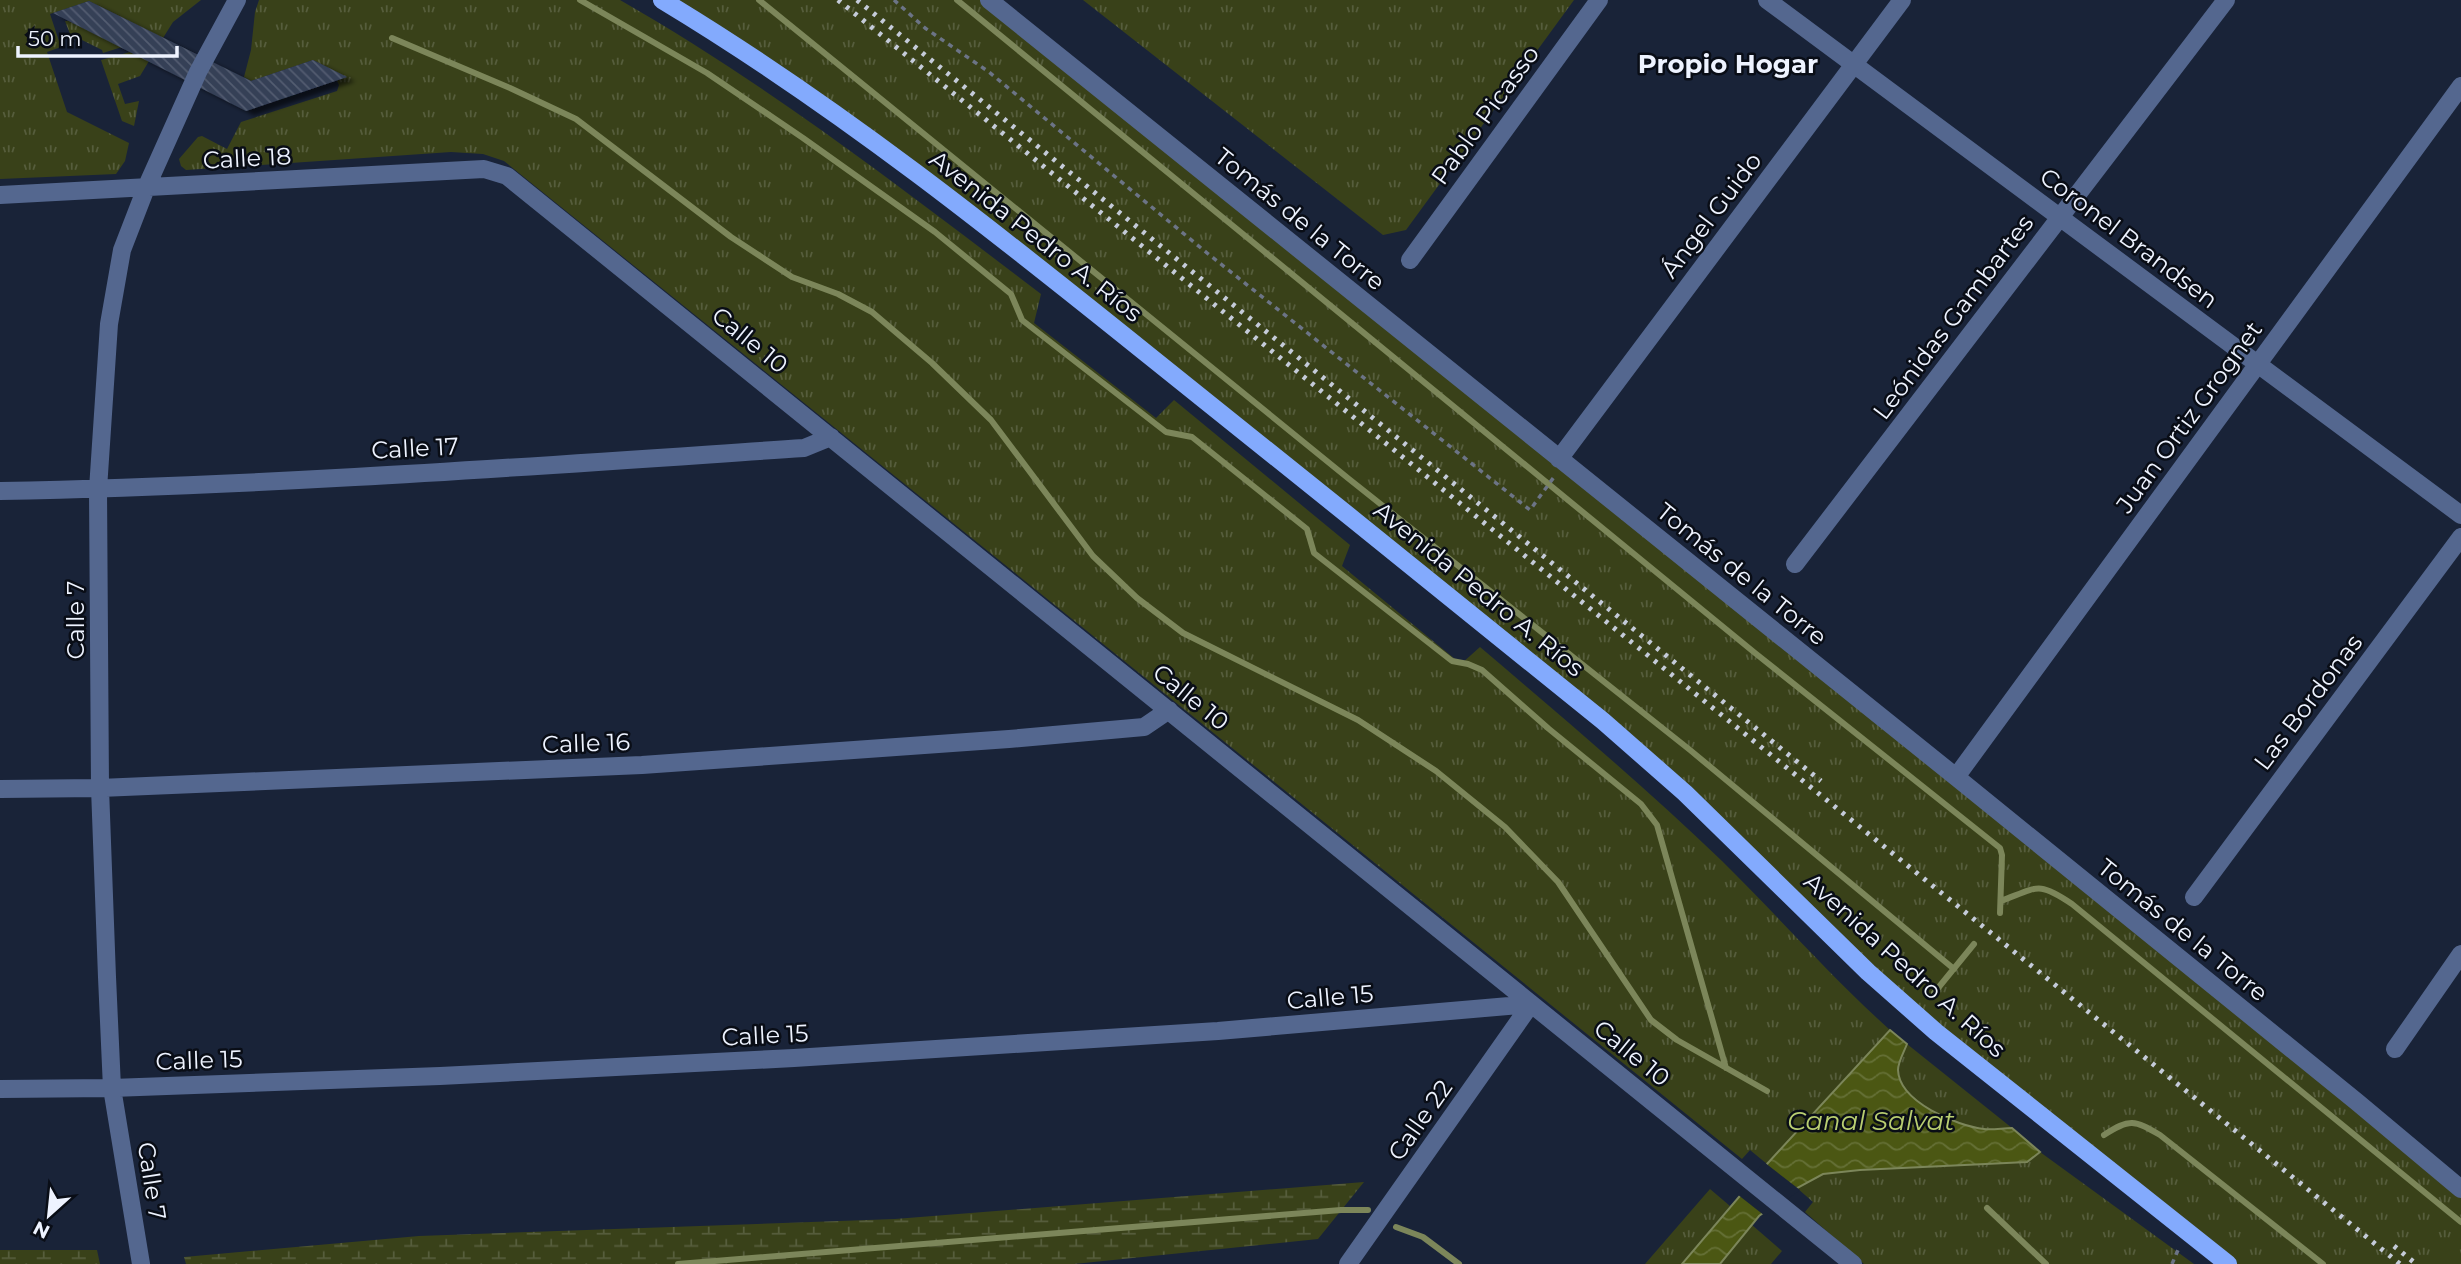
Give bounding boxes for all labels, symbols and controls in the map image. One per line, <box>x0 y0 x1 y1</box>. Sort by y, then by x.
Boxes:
scale bar <box>18 14 177 58</box>
text: 50 m <box>28 26 82 51</box>
street label: Pablo Picasso <box>1425 40 1545 190</box>
district label: Propio Hogar <box>1638 48 1818 80</box>
street label: Calle 18 <box>202 141 292 175</box>
street label: Tomás de la Torre <box>1209 142 1391 296</box>
street label: Avenida Pedro A. Ríos <box>924 144 1148 328</box>
street label: Ángel Guido <box>1654 147 1768 283</box>
street label: Coronel Brandsen <box>2034 162 2224 314</box>
street label: Leónidas Gambartes <box>1867 209 2039 425</box>
street label: Calle 10 <box>706 301 794 379</box>
street label: Juan Ortiz Grognet <box>2109 315 2268 519</box>
street label: Calle 17 <box>371 431 459 465</box>
street label: Avenida Pedro A. Ríos <box>1368 495 1590 683</box>
street label: Tomás de la Torre <box>1651 497 1833 651</box>
street label: Calle 7 <box>61 581 90 659</box>
street label: Las Bordonas <box>2248 629 2368 775</box>
street label: Calle 10 <box>1147 658 1235 736</box>
street label: Calle 16 <box>542 727 630 759</box>
street label: Tomás de la Torre <box>2092 853 2274 1007</box>
street label: Avenida Pedro A. Ríos <box>1798 867 2012 1063</box>
street label: Calle 15 <box>1285 979 1375 1015</box>
street label: Calle 10 <box>1588 1014 1676 1092</box>
street label: Calle 15 <box>721 1018 809 1052</box>
street label: Calle 15 <box>155 1044 243 1076</box>
street label: Calle 22 <box>1382 1074 1458 1166</box>
water label: Canal Salvat <box>1787 1105 1955 1137</box>
street label: Calle 7 <box>132 1140 172 1222</box>
north arrow <box>14 1180 84 1250</box>
text: N <box>29 1216 54 1243</box>

